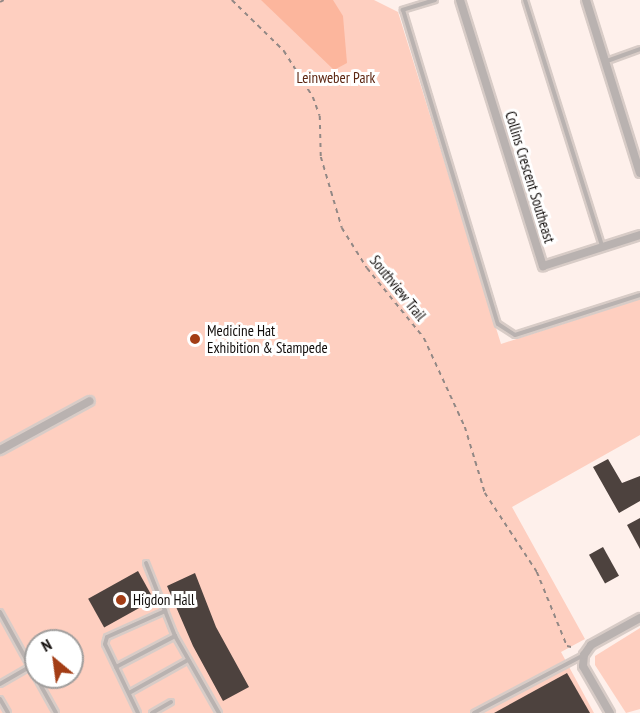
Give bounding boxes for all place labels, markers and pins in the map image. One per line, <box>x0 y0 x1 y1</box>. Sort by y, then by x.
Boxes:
place label: Medicine Hat Exhibition & Stampede <box>207 321 328 356</box>
marker: Medicine Hat Exhibition & Stampede <box>188 332 202 346</box>
place label: Higdon Hall <box>133 591 195 609</box>
marker: Higdon Hall <box>114 593 128 607</box>

